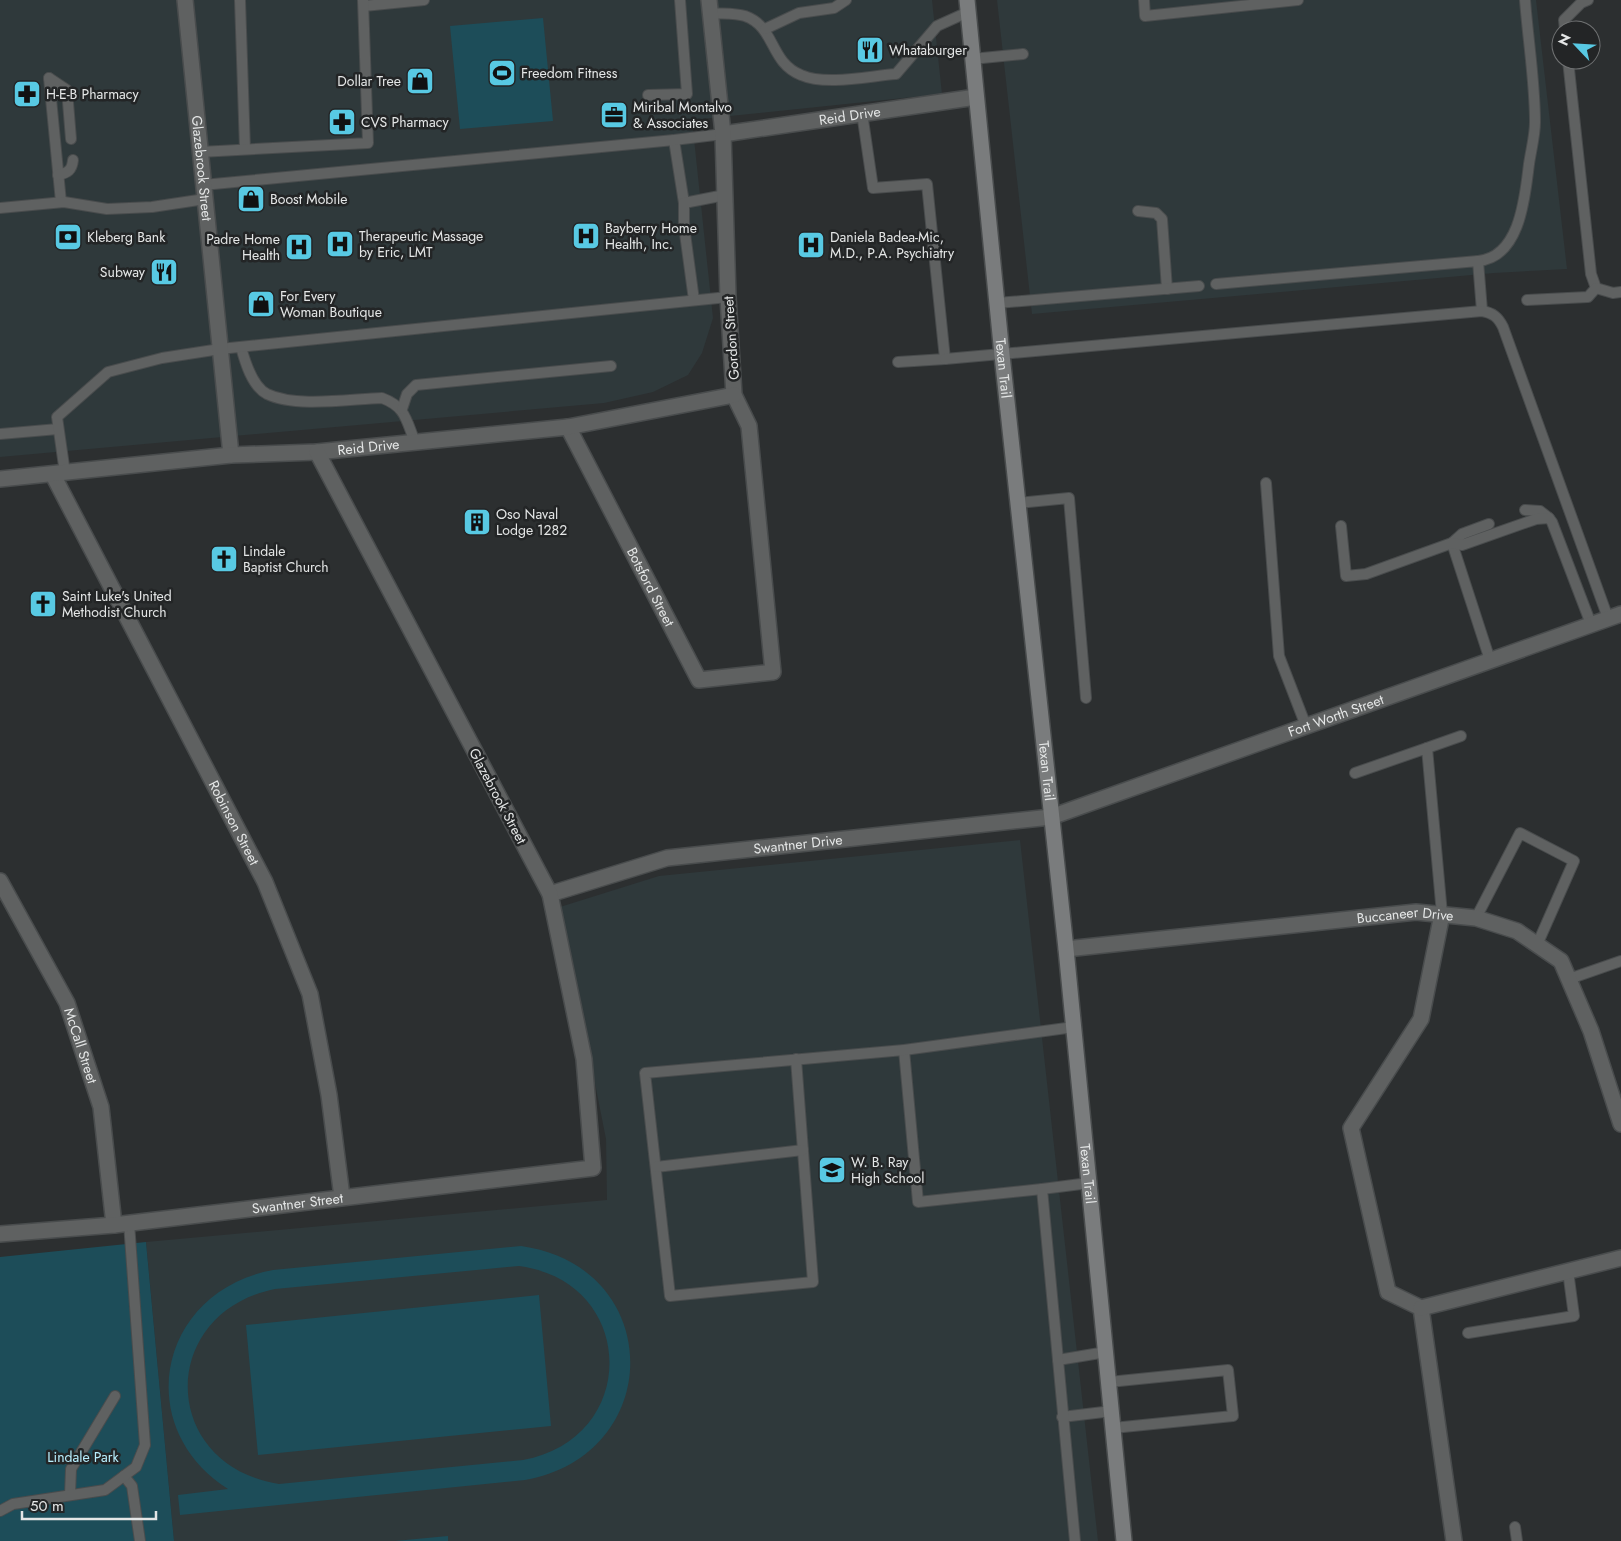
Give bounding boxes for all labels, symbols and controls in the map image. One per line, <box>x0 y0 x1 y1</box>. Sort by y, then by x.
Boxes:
north arrow <box>1551 20 1601 70</box>
text: N <box>1553 30 1576 49</box>
restaurant icon: Whataburger <box>855 35 885 65</box>
place label: Whataburger <box>889 40 967 60</box>
sports icon: Freedom Fitness <box>487 58 517 88</box>
place label: Freedom Fitness <box>521 63 618 83</box>
shop icon: Dollar Tree <box>405 66 435 96</box>
place label: Dollar Tree <box>337 71 401 91</box>
pharmacy icon: H-E-B Pharmacy <box>12 79 42 109</box>
place label: H-E-B Pharmacy <box>46 84 140 104</box>
place label: Miribal Montalvo & Associates <box>633 97 732 133</box>
office icon: Miribal Montalvo & Associates <box>599 100 629 130</box>
street label: Reid Drive <box>818 101 882 130</box>
pharmacy icon: CVS Pharmacy <box>327 107 357 137</box>
place label: CVS Pharmacy <box>361 112 449 132</box>
street label: Glazebrook Street <box>187 114 217 223</box>
shop icon: Boost Mobile <box>236 184 266 214</box>
place label: Boost Mobile <box>270 189 347 209</box>
place label: Bayberry Home Health, Inc. <box>605 218 697 254</box>
hospital icon: Bayberry Home Health, Inc. <box>571 221 601 251</box>
bank icon: Kleberg Bank <box>53 222 83 252</box>
place label: Therapeutic Massage by Eric, LMT <box>359 226 483 262</box>
place label: Kleberg Bank <box>87 227 166 247</box>
place label: Daniela Badea-Mic, M.D., P.A. Psychiatry <box>830 227 955 263</box>
place label: Padre Home Health <box>206 229 280 265</box>
hospital icon: Therapeutic Massage by Eric, LMT <box>325 229 355 259</box>
hospital icon: Daniela Badea-Mic, M.D., P.A. Psychiatry <box>796 230 826 260</box>
hospital icon: Padre Home Health <box>284 232 314 262</box>
restaurant icon: Subway <box>149 257 179 287</box>
place label: Subway <box>100 262 146 282</box>
place label: For Every Woman Boutique <box>280 286 382 322</box>
shop icon: For Every Woman Boutique <box>246 289 276 319</box>
street label: Gordon Street <box>718 295 744 381</box>
street label: Texan Trail <box>990 337 1017 399</box>
street label: Reid Drive <box>337 434 400 460</box>
place label: Oso Naval Lodge 1282 <box>496 504 567 540</box>
building icon: Oso Naval Lodge 1282 <box>462 507 492 537</box>
place label: Lindale Baptist Church <box>243 541 329 577</box>
church icon: Lindale Baptist Church <box>209 544 239 574</box>
street label: Botsford Street <box>622 544 680 630</box>
place label: Saint Luke's United Methodist Church <box>62 586 172 622</box>
church icon: Saint Luke's United Methodist Church <box>28 589 58 619</box>
street label: Fort Worth Street <box>1285 689 1387 742</box>
street label: Texan Trail <box>1034 740 1060 802</box>
street label: Glazebrook Street <box>464 745 532 848</box>
street label: Robinson Street <box>204 777 265 869</box>
street label: Swantner Drive <box>752 829 843 859</box>
street label: Buccaneer Drive <box>1356 902 1454 928</box>
street label: McCall Street <box>59 1005 103 1087</box>
street label: Texan Trail <box>1075 1143 1101 1205</box>
place label: W. B. Ray High School <box>851 1152 924 1188</box>
school or university icon: W. B. Ray High School <box>817 1155 847 1185</box>
street label: Swantner Street <box>251 1188 345 1219</box>
park label: Lindale Park <box>47 1447 120 1467</box>
scale bar <box>22 1488 156 1520</box>
text: 50 m <box>30 1495 64 1517</box>

